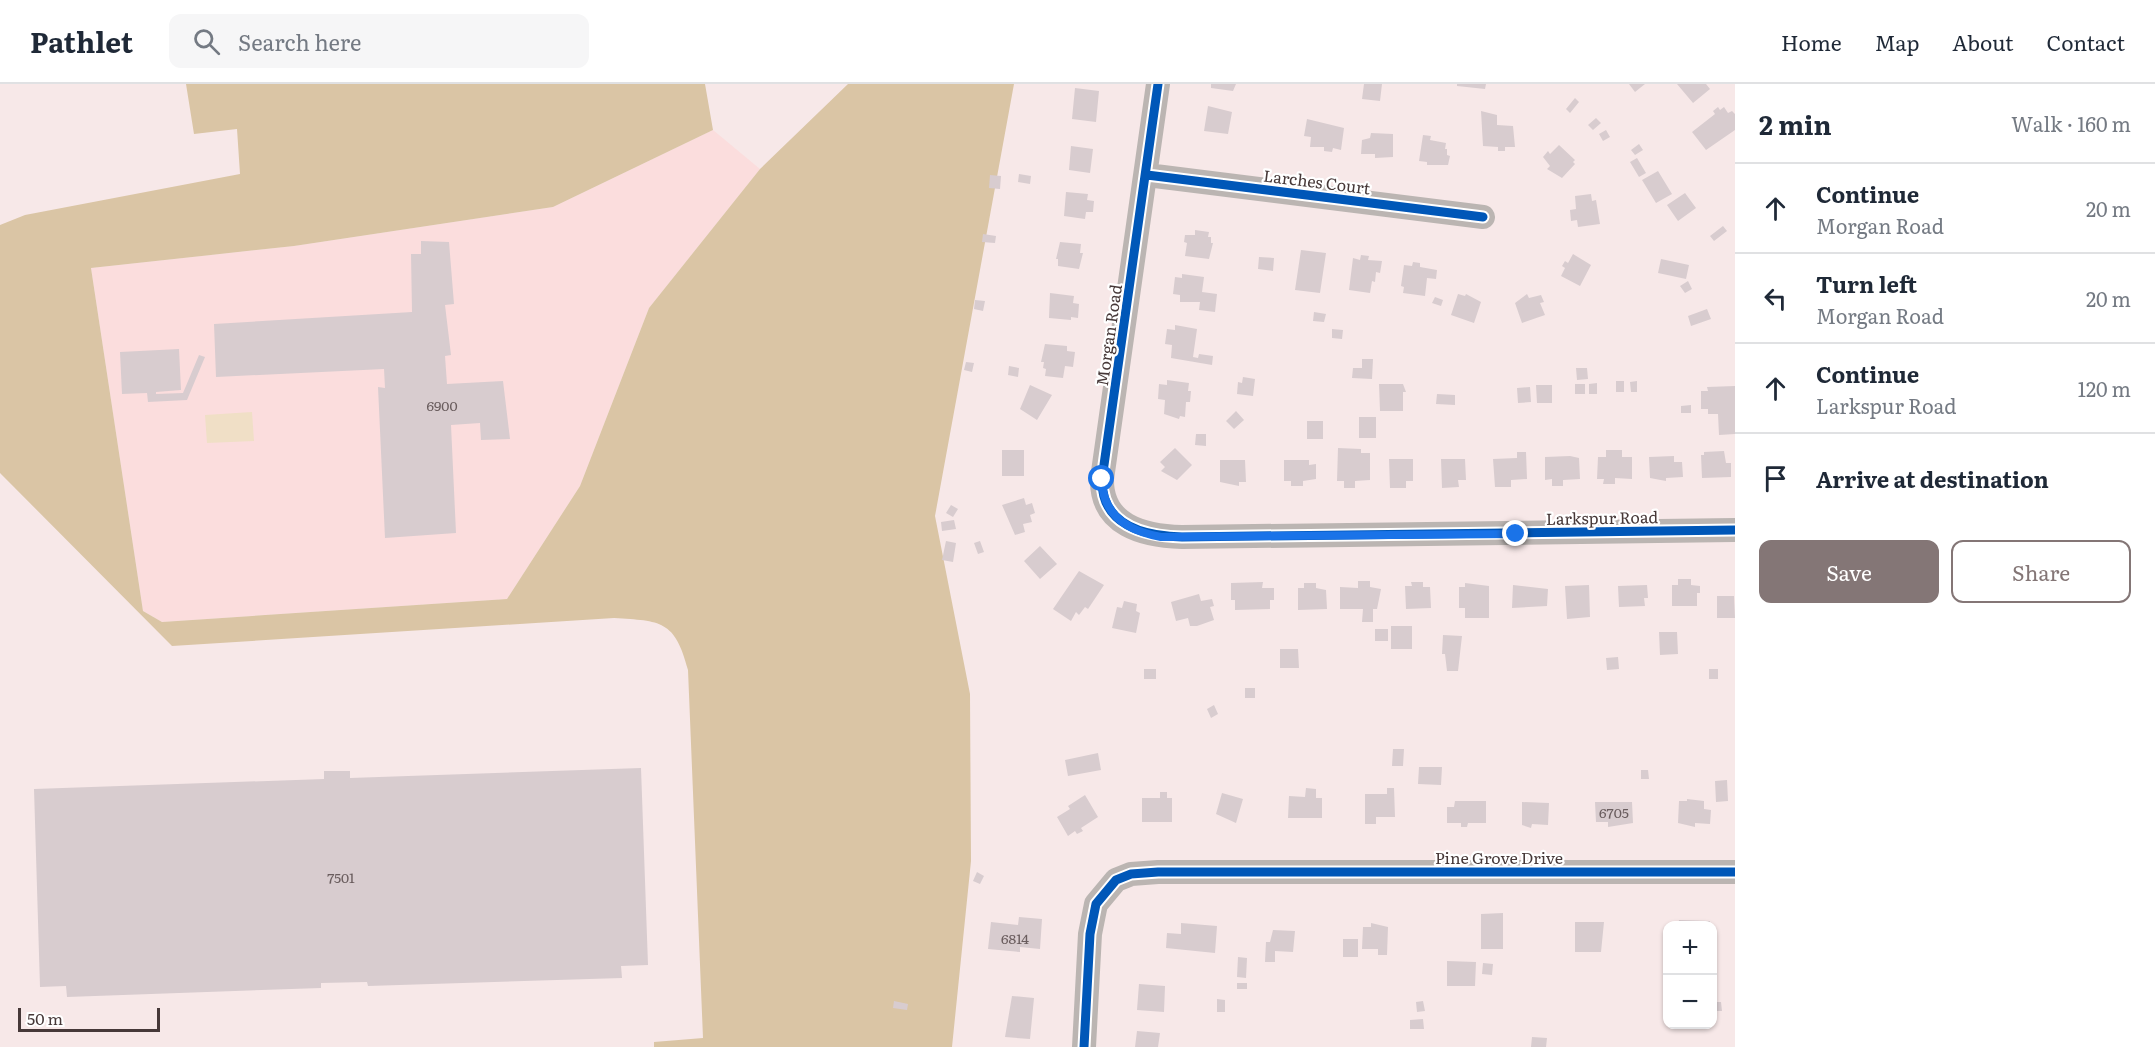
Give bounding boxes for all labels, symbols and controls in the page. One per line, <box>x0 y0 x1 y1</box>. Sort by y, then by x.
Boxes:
search box <box>169 14 589 68</box>
text: Pathlet <box>30 20 133 62</box>
icon: search <box>190 25 223 58</box>
text: Search here <box>238 25 361 58</box>
text: Home <box>1781 26 1842 57</box>
text: Map <box>1875 26 1919 57</box>
text: About <box>1952 26 2014 57</box>
text: Contact <box>2047 26 2125 57</box>
text: 2 min <box>1759 104 1832 143</box>
text: Walk · 160 m <box>2011 108 2131 138</box>
street label: Larches Court <box>1262 163 1372 200</box>
text: Continue <box>1816 177 1919 210</box>
icon: ahead <box>1759 192 1792 225</box>
text: 20 m <box>2086 193 2131 223</box>
text: Morgan Road <box>1816 210 1944 240</box>
text: Turn left <box>1816 267 1917 300</box>
street label: Morgan Road <box>1089 282 1127 387</box>
icon: left <box>1759 282 1792 315</box>
text: 20 m <box>2086 283 2131 313</box>
text: Morgan Road <box>1816 300 1944 330</box>
text: Continue <box>1816 357 1919 390</box>
icon: ahead <box>1759 372 1792 405</box>
text: 120 m <box>2078 373 2131 403</box>
text: Larkspur Road <box>1816 390 1957 420</box>
house number: 6900 <box>426 395 458 415</box>
icon: arrive <box>1759 462 1792 495</box>
text: Arrive at destination <box>1816 462 2049 495</box>
route start <box>1088 465 1114 491</box>
street label: Larkspur Road <box>1546 504 1659 530</box>
route end <box>1502 520 1528 546</box>
button: Save <box>1759 540 1939 603</box>
button: Share <box>1951 540 2131 603</box>
house number: 6705 <box>1599 802 1629 822</box>
street label: Pine Grove Drive <box>1435 845 1563 869</box>
house number: 7501 <box>327 867 355 887</box>
map controls <box>1663 921 1717 1029</box>
button: + <box>1663 921 1717 975</box>
house number: 6814 <box>1001 928 1029 948</box>
button: − <box>1663 975 1717 1029</box>
scale bar <box>18 1005 160 1032</box>
text: 50 m <box>27 1006 63 1030</box>

